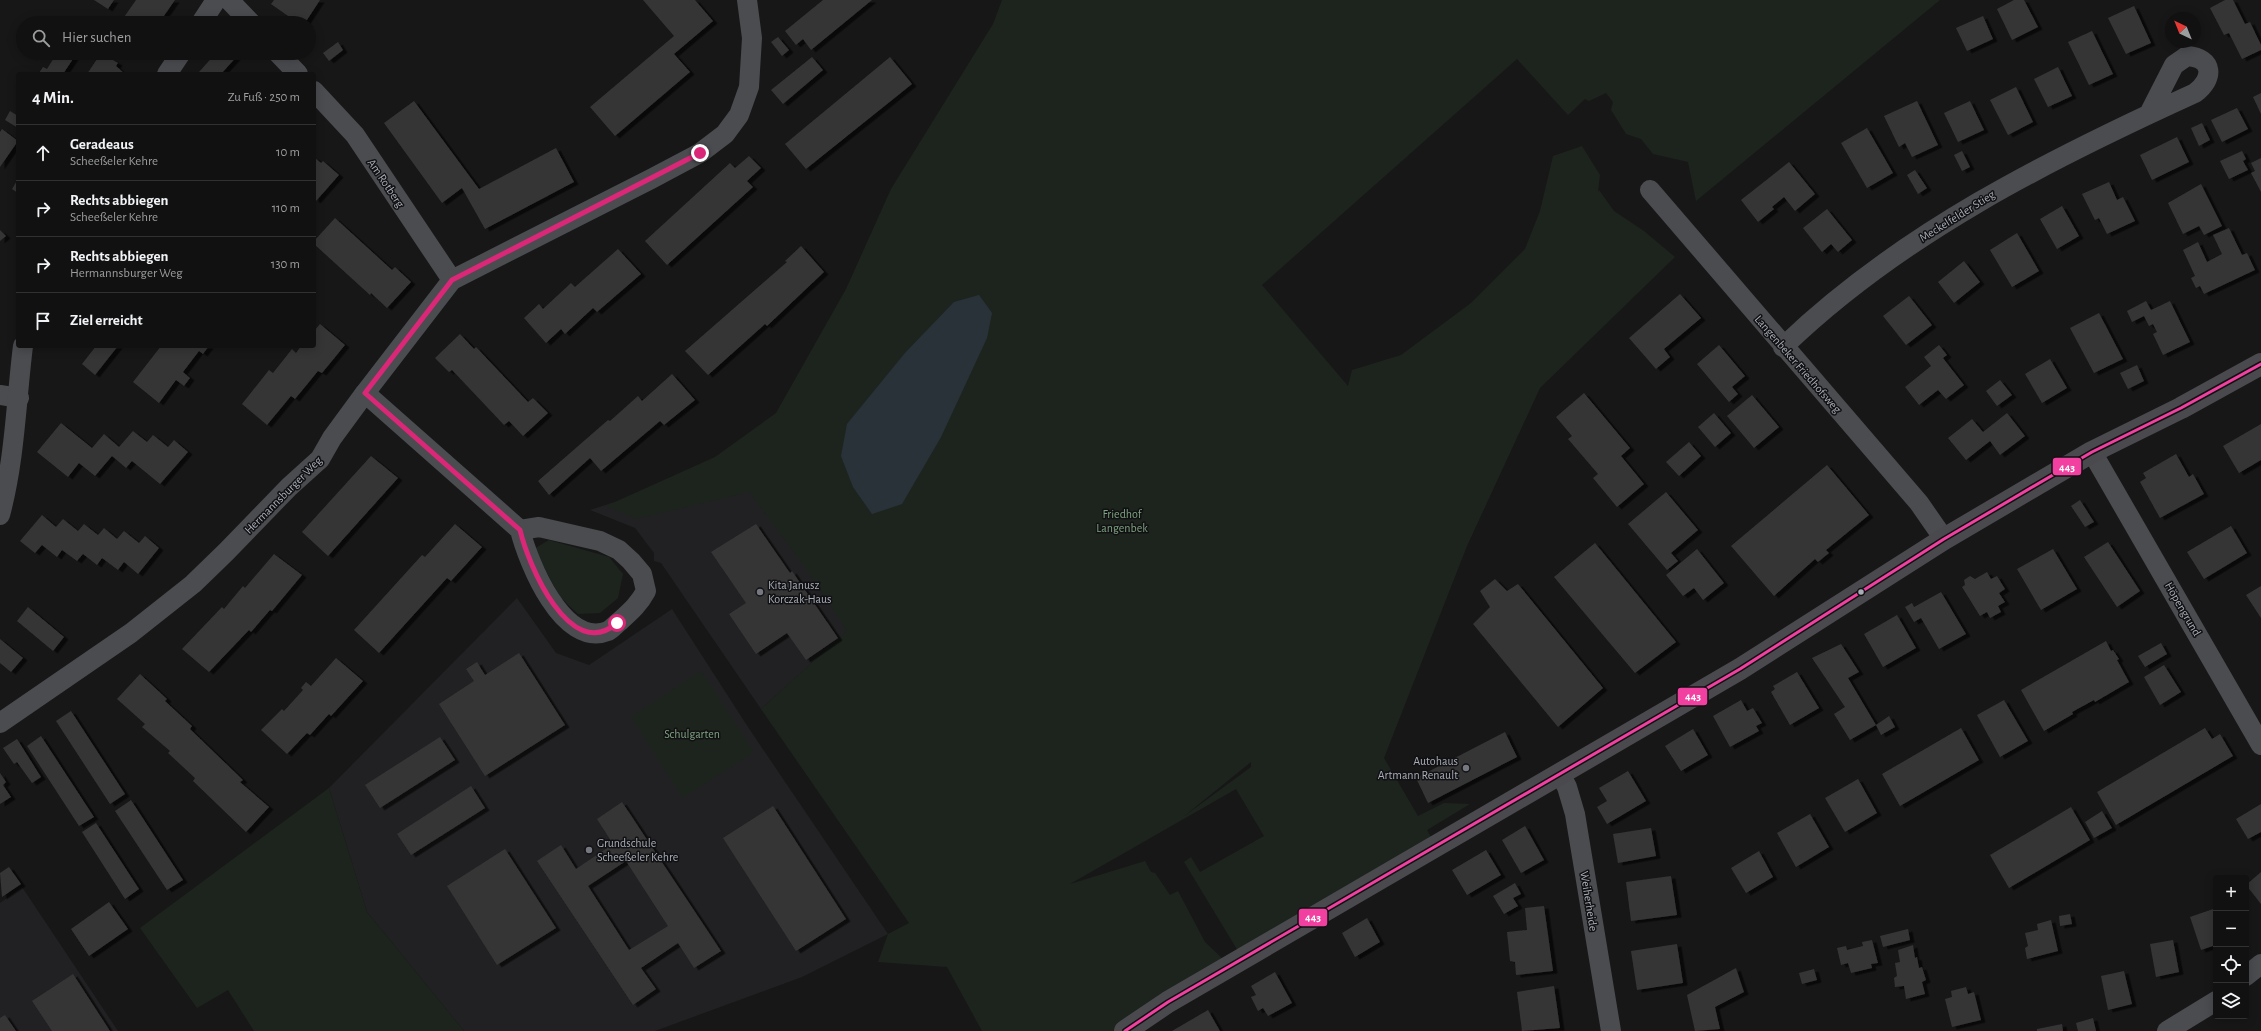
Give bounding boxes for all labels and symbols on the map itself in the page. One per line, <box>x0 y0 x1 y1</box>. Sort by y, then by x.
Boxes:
north arrow <box>2165 12 2201 48</box>
route end <box>691 144 709 162</box>
street label: Am Rotberg <box>365 157 407 210</box>
street label: Meckelfelder Stieg <box>1917 188 1997 244</box>
street label: Langenbeker Friedhofsweg <box>1752 313 1844 415</box>
street label: Hermannsburger Weg <box>242 454 324 536</box>
line badge: 443 <box>2052 457 2082 476</box>
text: 443 <box>2059 462 2075 473</box>
park label: Friedhof Langenbek <box>1096 508 1148 534</box>
place label: Kita Janusz Korczak-Haus <box>768 579 832 605</box>
street label: Höpengrund <box>2163 580 2203 638</box>
marker: Kita Janusz Korczak-Haus <box>755 587 765 597</box>
unlabelled marker <box>1856 587 1866 597</box>
route start <box>608 614 626 632</box>
line badge: 443 <box>1677 687 1708 706</box>
text: 443 <box>1685 691 1701 702</box>
park label: Schulgarten <box>664 728 720 740</box>
place label: Autohaus Artmann Renault <box>1378 755 1458 781</box>
marker: Autohaus Artmann Renault <box>1461 763 1471 773</box>
place label: Grundschule Scheeßeler Kehre <box>597 837 678 863</box>
marker: Grundschule Scheeßeler Kehre <box>584 845 594 855</box>
street label: Weiherheide <box>1578 870 1600 932</box>
line badge: 443 <box>1298 908 1328 927</box>
text: 443 <box>1305 912 1321 923</box>

